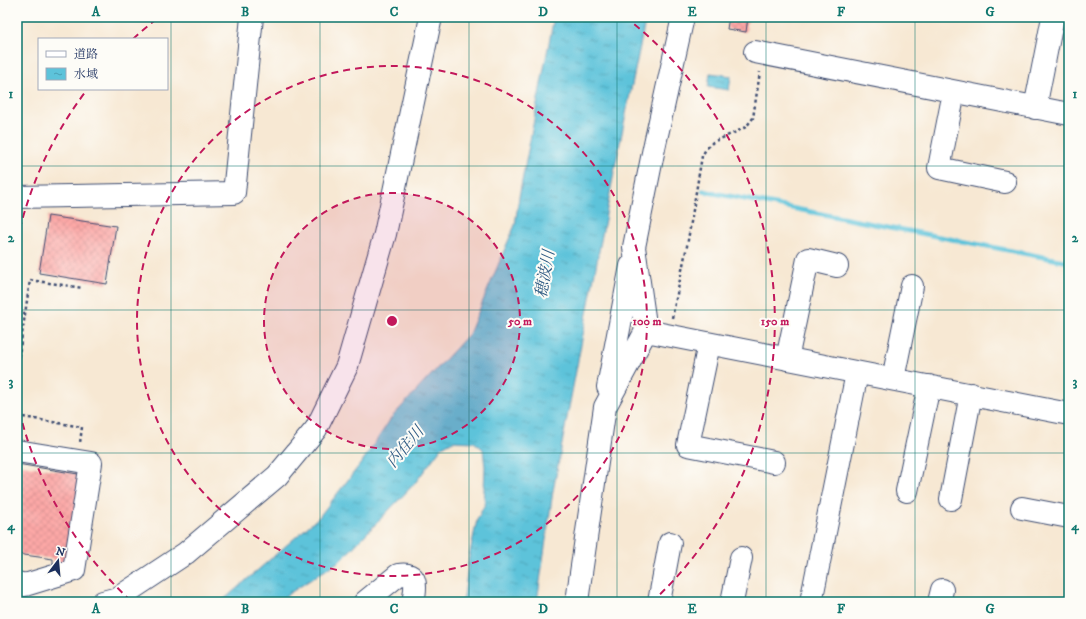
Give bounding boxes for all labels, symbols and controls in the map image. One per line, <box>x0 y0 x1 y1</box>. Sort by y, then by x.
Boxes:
text: A <box>91 4 101 20</box>
text: B <box>241 4 249 20</box>
text: C <box>390 4 399 20</box>
text: D <box>538 4 548 20</box>
text: E <box>687 4 697 20</box>
text: F <box>837 4 846 20</box>
text: G <box>985 4 995 20</box>
legend <box>38 38 168 90</box>
text: 道路 <box>74 47 98 62</box>
text: 水域 <box>74 67 98 82</box>
text: 1 <box>9 86 14 102</box>
text: 1 <box>1073 86 1078 102</box>
text: 2 <box>8 230 15 246</box>
text: 2 <box>1072 230 1079 246</box>
water label: 穂波川 <box>531 247 559 299</box>
centre of rings <box>385 314 399 328</box>
text: 50 m <box>507 314 532 329</box>
text: 100 m <box>633 314 661 329</box>
text: 150 m <box>761 314 789 329</box>
text: 3 <box>9 374 14 390</box>
text: 3 <box>1073 374 1078 390</box>
water label: 内住川 <box>382 421 429 472</box>
text: 4 <box>6 518 15 535</box>
text: 4 <box>1070 518 1079 535</box>
north arrow <box>38 541 78 581</box>
text: N <box>54 544 67 560</box>
text: A <box>91 601 101 617</box>
text: B <box>241 601 249 617</box>
text: C <box>390 601 399 617</box>
text: D <box>538 601 548 617</box>
text: E <box>687 601 697 617</box>
text: F <box>837 601 846 617</box>
text: G <box>985 601 995 617</box>

